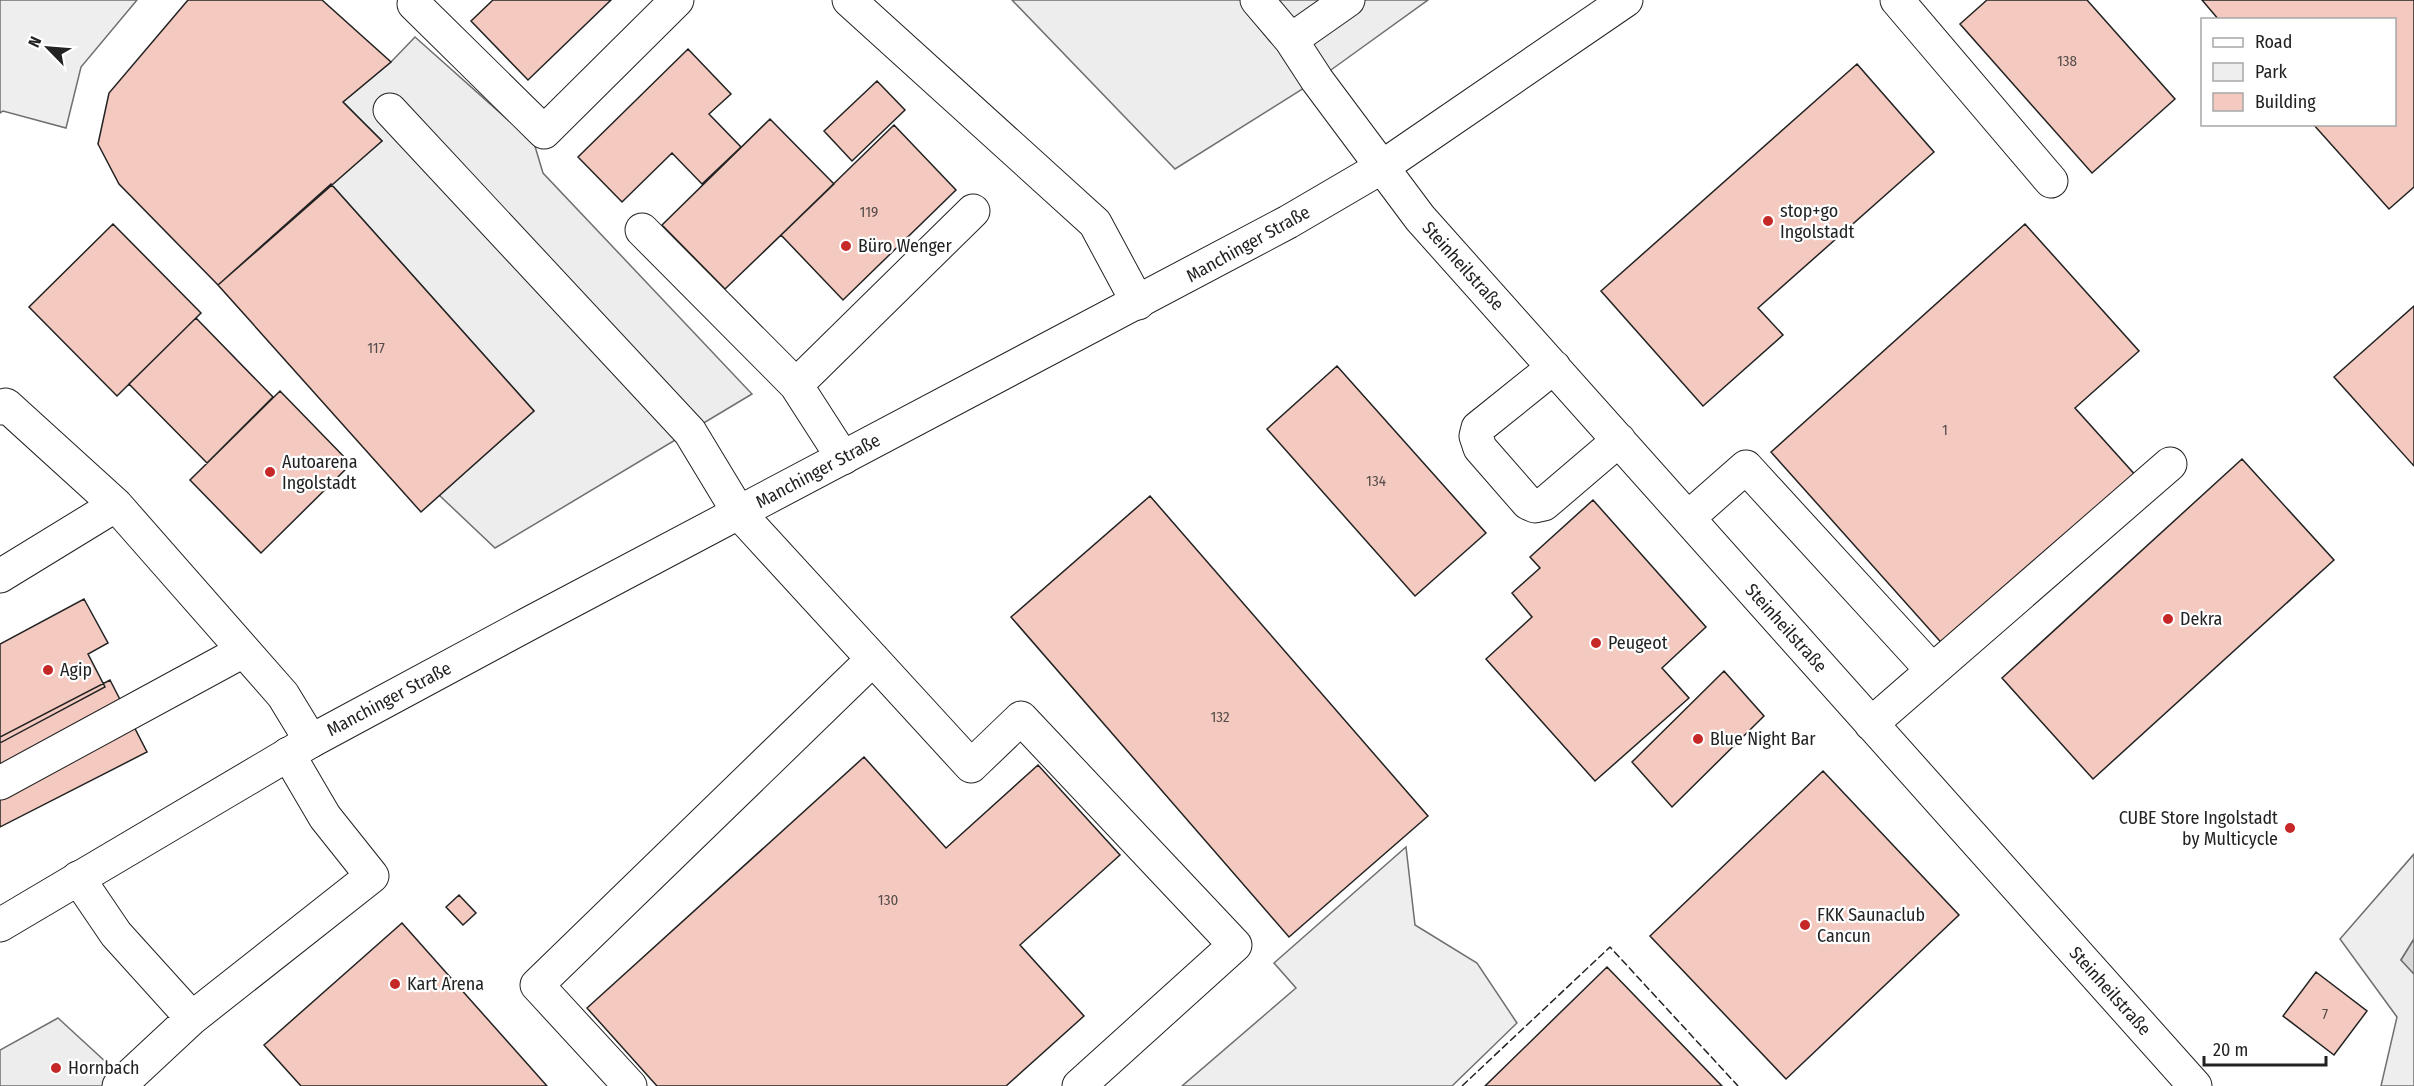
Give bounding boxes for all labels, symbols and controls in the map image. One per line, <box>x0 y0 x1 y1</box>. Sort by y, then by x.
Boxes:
north arrow <box>18 18 78 78</box>
legend <box>2201 18 2396 126</box>
text: Road <box>2255 31 2292 53</box>
text: N <box>24 34 45 50</box>
house number: 138 <box>2057 52 2077 70</box>
text: Park <box>2255 61 2288 83</box>
text: Building <box>2255 91 2316 113</box>
place label: stop+go Ingolstadt <box>1780 200 1855 243</box>
street label: Manchinger Straße <box>1182 201 1314 287</box>
house number: 119 <box>860 203 878 221</box>
marker: stop+go Ingolstadt <box>1761 214 1775 228</box>
street label: Steinheilstraße <box>1417 217 1509 315</box>
place label: Büro Wenger <box>858 235 952 257</box>
marker: Büro Wenger <box>839 239 853 253</box>
house number: 117 <box>367 339 385 357</box>
house number: 1 <box>1942 421 1948 439</box>
street label: Manchinger Straße <box>752 429 884 513</box>
place label: Autoarena Ingolstadt <box>282 451 358 494</box>
marker: Autoarena Ingolstadt <box>263 465 277 479</box>
house number: 134 <box>1366 472 1386 490</box>
street label: Steinheilstraße <box>1740 579 1832 677</box>
place label: Dekra <box>2180 608 2222 630</box>
marker: Dekra <box>2161 612 2175 626</box>
place label: Peugeot <box>1608 632 1668 654</box>
marker: Peugeot <box>1589 636 1603 650</box>
street label: Manchinger Straße <box>323 657 455 741</box>
place label: Agip <box>60 659 92 681</box>
marker: Agip <box>41 663 55 677</box>
house number: 132 <box>1210 708 1230 726</box>
place label: Blue Night Bar <box>1710 728 1816 750</box>
marker: Blue Night Bar <box>1691 732 1705 746</box>
place label: CUBE Store Ingolstadt by Multicycle <box>2119 807 2278 850</box>
marker: CUBE Store Ingolstadt by Multicycle <box>2283 821 2297 835</box>
house number: 130 <box>878 891 898 909</box>
place label: FKK Saunaclub Cancun <box>1817 904 1925 947</box>
marker: FKK Saunaclub Cancun <box>1798 918 1812 932</box>
street label: Steinheilstraße <box>2064 942 2156 1040</box>
place label: Kart Arena <box>407 973 484 995</box>
marker: Kart Arena <box>388 977 402 991</box>
house number: 7 <box>2322 1005 2328 1023</box>
scale bar <box>2204 1029 2326 1067</box>
text: 20 m <box>2213 1039 2248 1061</box>
place label: Hornbach <box>68 1057 140 1079</box>
marker: Hornbach <box>49 1061 63 1075</box>

